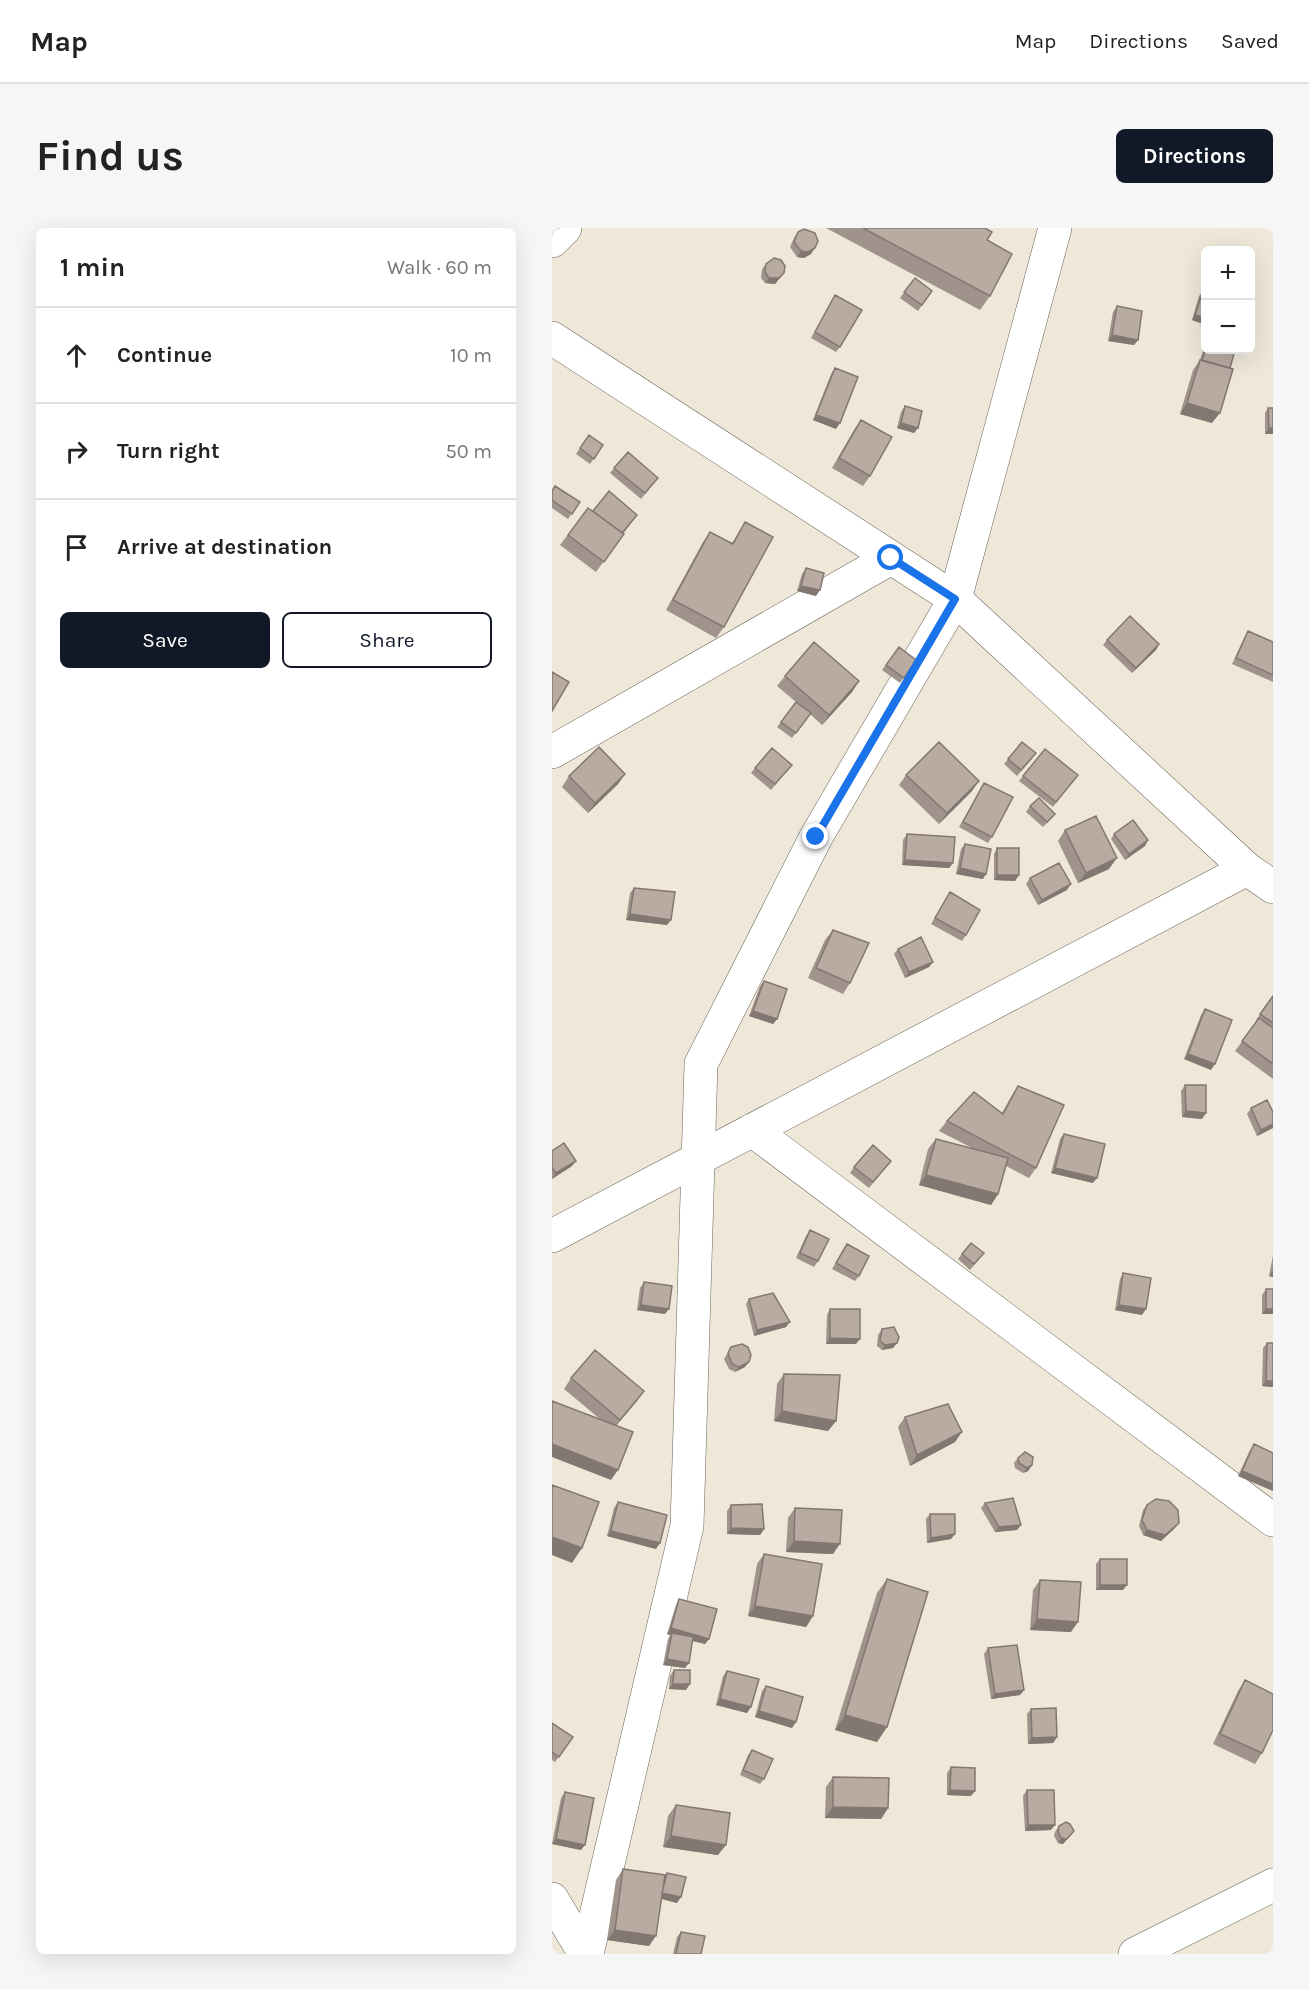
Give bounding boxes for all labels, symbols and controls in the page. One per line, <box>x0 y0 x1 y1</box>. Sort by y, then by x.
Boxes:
text: Map <box>30 25 88 58</box>
text: Map <box>1015 29 1056 53</box>
text: Directions <box>1089 29 1188 53</box>
text: Saved <box>1221 29 1279 53</box>
button: Directions <box>1116 129 1273 183</box>
text: Find us <box>36 131 184 181</box>
map controls <box>1201 246 1255 354</box>
button: + <box>1201 246 1255 300</box>
text: 1 min <box>60 252 125 283</box>
text: Walk · 60 m <box>387 256 492 279</box>
button: − <box>1201 300 1255 354</box>
icon: ahead <box>60 339 93 372</box>
text: Continue <box>117 342 212 368</box>
text: 10 m <box>450 344 492 367</box>
icon: right <box>60 435 93 468</box>
text: Turn right <box>117 438 220 464</box>
text: 50 m <box>445 440 492 463</box>
icon: arrive <box>60 531 93 564</box>
text: Arrive at destination <box>117 534 332 560</box>
route start <box>877 544 903 570</box>
button: Save <box>60 612 270 668</box>
button: Share <box>282 612 492 668</box>
route end <box>802 823 828 849</box>

